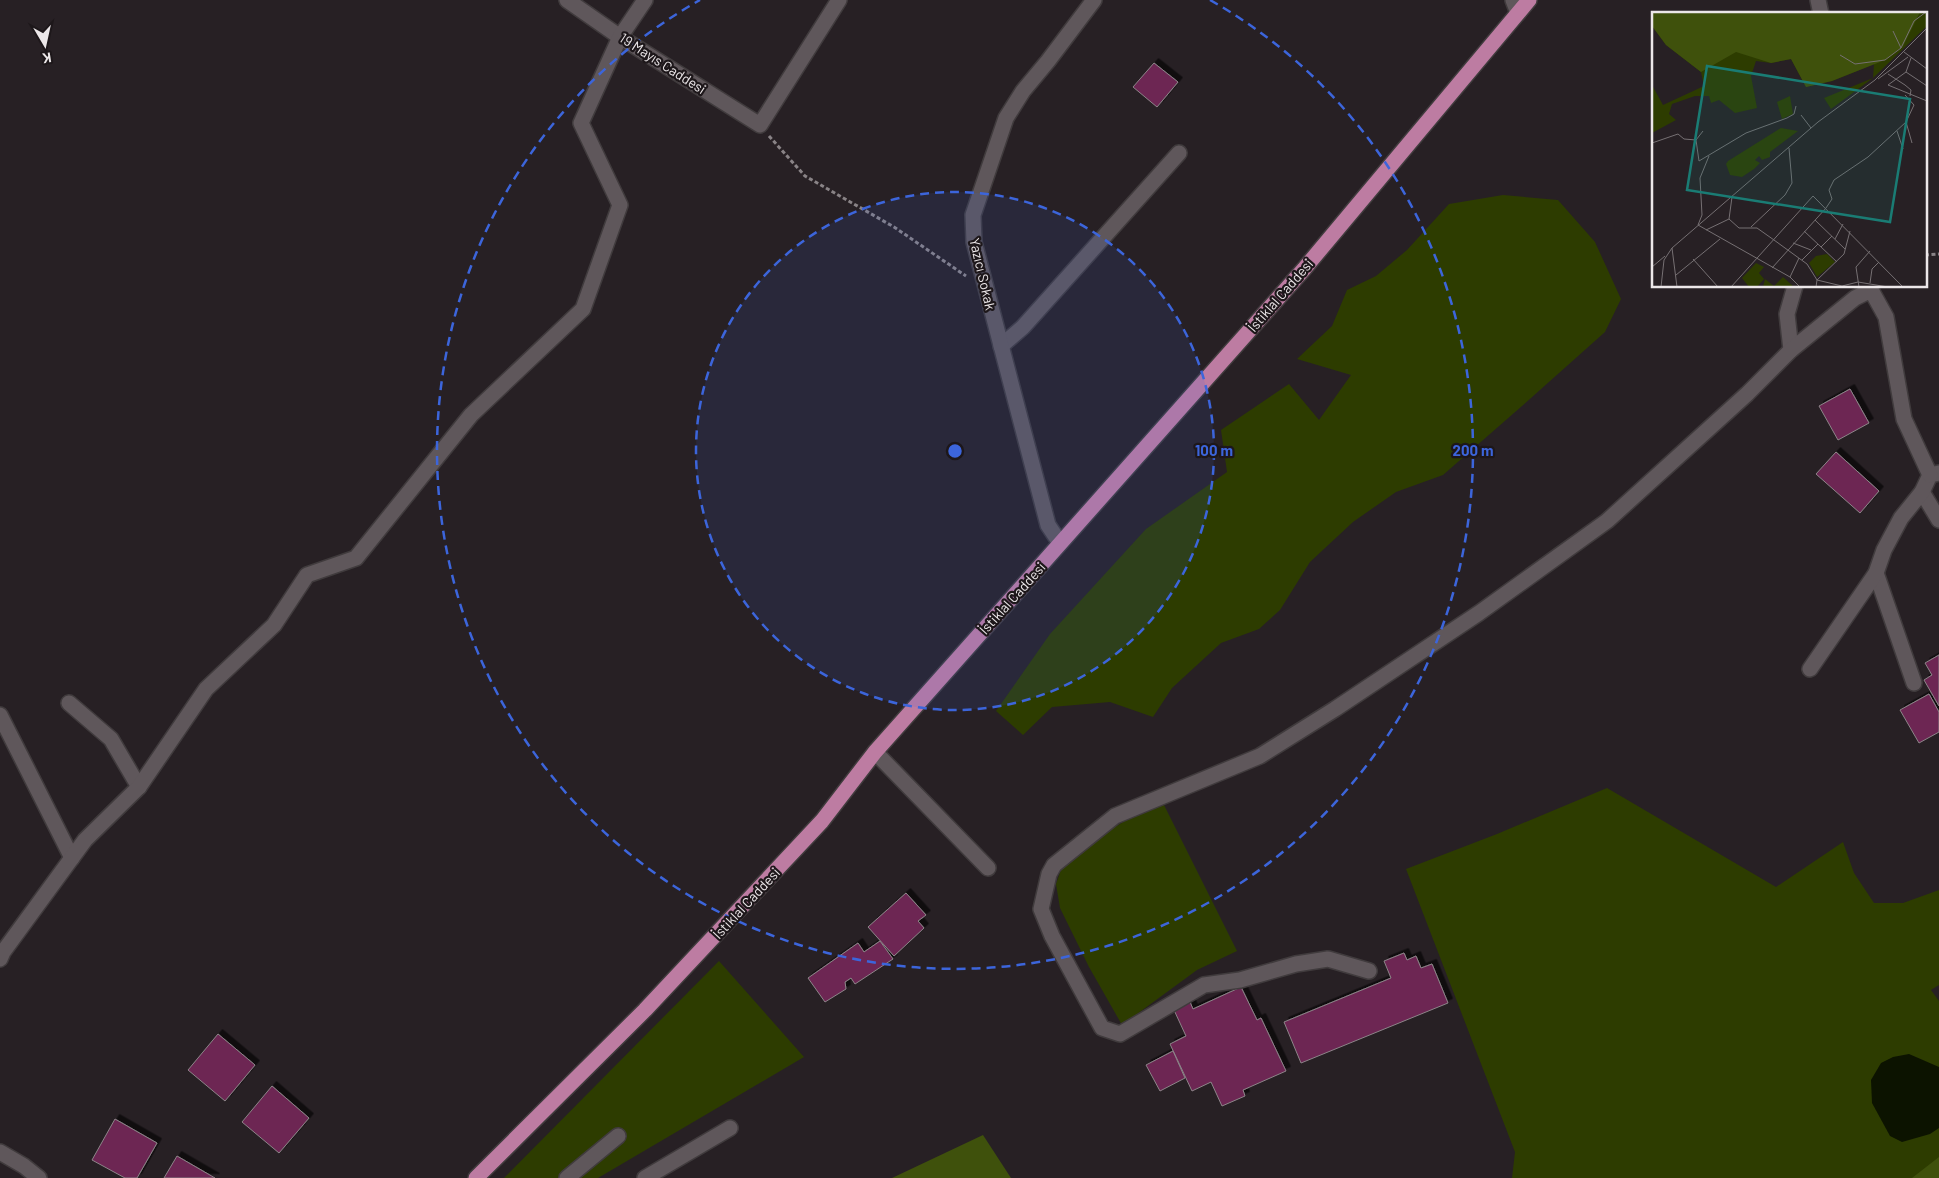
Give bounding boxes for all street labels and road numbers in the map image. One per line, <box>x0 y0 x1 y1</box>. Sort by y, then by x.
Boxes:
street label: 19 Mayıs Caddesi <box>617 29 709 97</box>
street label: Yazıcı Sokak <box>966 236 1000 312</box>
street label: İstiklal Caddesi <box>1244 255 1316 335</box>
street label: İstiklal Caddesi <box>975 559 1049 637</box>
street label: İstiklal Caddesi <box>709 864 783 942</box>

